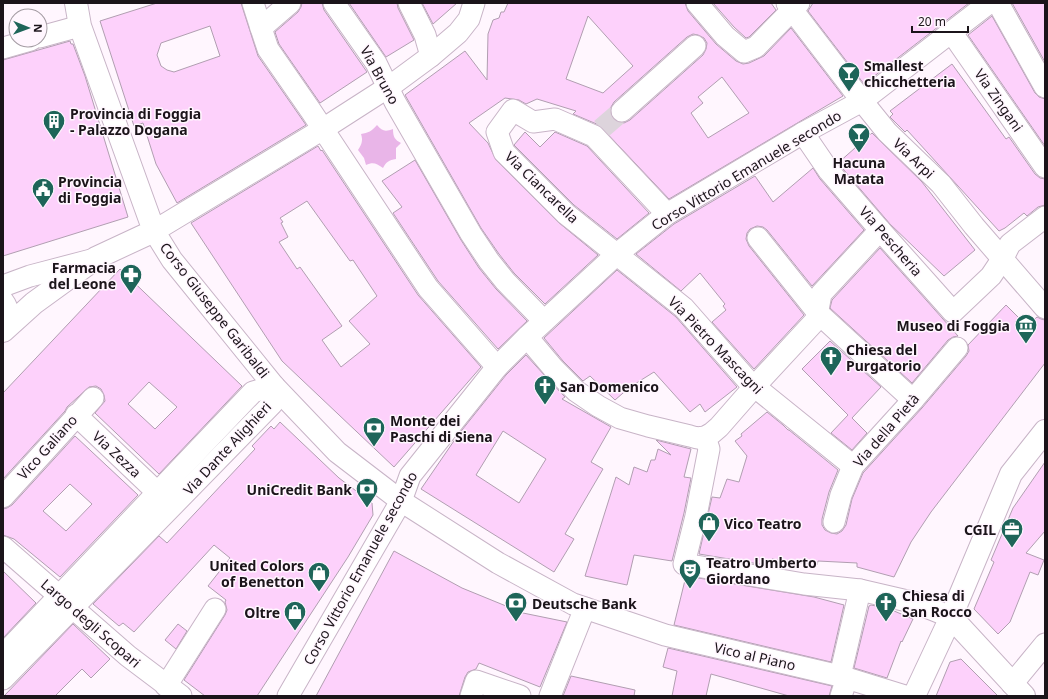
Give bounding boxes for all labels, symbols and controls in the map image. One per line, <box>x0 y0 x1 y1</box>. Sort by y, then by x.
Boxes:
north arrow <box>8 8 48 48</box>
scale bar <box>912 8 968 34</box>
text: 20 m <box>918 13 946 30</box>
text: N <box>31 24 46 33</box>
street label: Via Bruno <box>356 42 404 108</box>
place label: Smallest chicchetteria <box>864 56 956 91</box>
bar icon: Smallest chicchetteria <box>836 60 862 93</box>
street label: Via Zingani <box>970 65 1028 135</box>
place label: Provincia di Foggia - Palazzo Dogana <box>70 104 201 139</box>
street label: Corso Vittorio Emanuele secondo <box>647 106 845 234</box>
building icon: Provincia di Foggia - Palazzo Dogana <box>41 108 67 141</box>
bar icon: Hacuna Matata <box>846 121 872 154</box>
street label: Via Arpi <box>889 134 939 182</box>
street label: Via Ciancarella <box>501 147 583 227</box>
place label: Hacuna Matata <box>833 153 885 188</box>
place label: Provincia di Foggia <box>58 172 122 207</box>
public building icon: Provincia di Foggia <box>30 176 56 209</box>
street label: Via Pescheria <box>855 202 927 280</box>
street label: Corso Giuseppe Garibaldi <box>156 238 274 382</box>
place label: Farmacia del Leone <box>49 258 116 293</box>
pharmacy icon: Farmacia del Leone <box>118 262 144 295</box>
street label: Via Pietro Mascagni <box>664 292 768 398</box>
museum icon: Museo di Foggia <box>1013 312 1039 345</box>
place label: Museo di Foggia <box>897 316 1010 335</box>
place label: Chiesa del Purgatorio <box>846 340 921 375</box>
church icon: Chiesa del Purgatorio <box>818 344 844 377</box>
church icon: San Domenico <box>532 373 558 406</box>
place label: San Domenico <box>560 377 659 396</box>
street label: Via della Pietà <box>849 389 923 471</box>
street label: Via Dante Alighieri <box>179 397 275 499</box>
street label: Vico Galiano <box>13 411 81 483</box>
place label: Monte dei Paschi di Siena <box>390 411 493 446</box>
bank icon: Monte dei Paschi di Siena <box>361 415 387 448</box>
street label: Via Zezza <box>88 426 146 482</box>
street label: Corso Vittorio Emanuele secondo <box>299 468 421 668</box>
bank icon: UniCredit Bank <box>354 476 380 509</box>
place label: UniCredit Bank <box>247 480 352 499</box>
shop icon: Vico Teatro <box>696 510 722 543</box>
place label: Vico Teatro <box>724 514 802 533</box>
office icon: CGIL <box>999 516 1025 549</box>
place label: CGIL <box>964 520 996 539</box>
place label: Teatro Umberto Giordano <box>706 553 817 588</box>
place label: United Colors of Benetton <box>209 556 304 591</box>
theatre icon: Teatro Umberto Giordano <box>677 557 703 590</box>
shop icon: United Colors of Benetton <box>306 560 332 593</box>
street label: Largo degli Scopari <box>37 574 145 672</box>
place label: Chiesa di San Rocco <box>902 586 972 621</box>
bank icon: Deutsche Bank <box>503 590 529 623</box>
church icon: Chiesa di San Rocco <box>873 590 899 623</box>
place label: Deutsche Bank <box>532 594 637 613</box>
shop icon: Oltre <box>282 599 308 632</box>
place label: Oltre <box>244 603 280 622</box>
street label: Vico al Piano <box>712 637 798 675</box>

